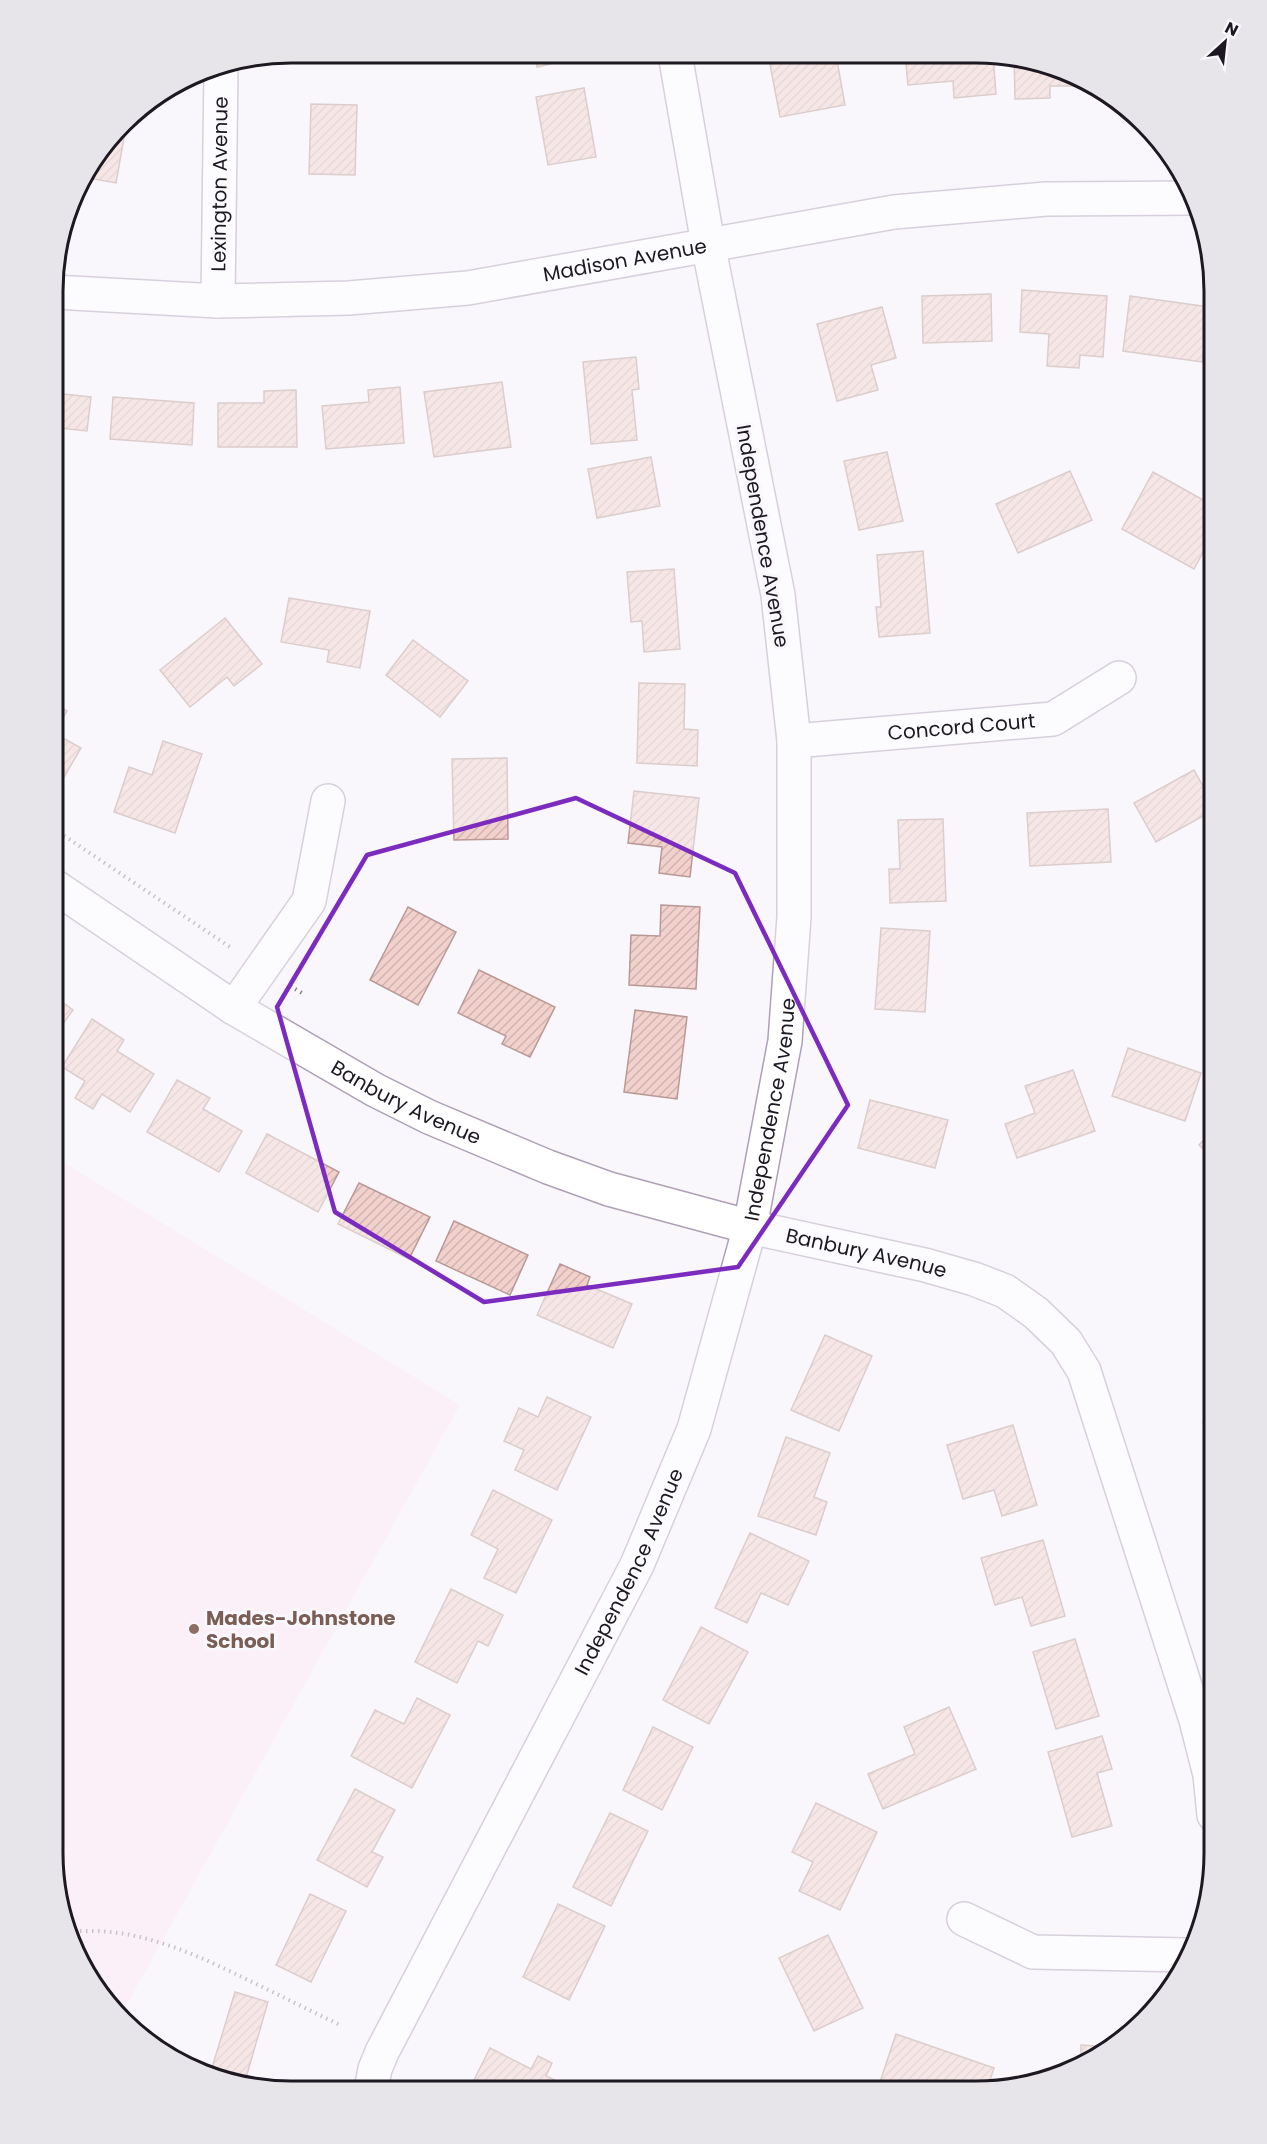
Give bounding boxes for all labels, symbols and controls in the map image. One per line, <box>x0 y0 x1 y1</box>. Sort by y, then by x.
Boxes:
north arrow <box>1195 12 1255 72</box>
text: N <box>1221 16 1242 42</box>
street label: Lexington Avenue <box>204 96 235 272</box>
street label: Madison Avenue <box>541 232 709 288</box>
street label: Independence Avenue <box>730 422 796 650</box>
street label: Concord Court <box>886 707 1036 747</box>
street label: Independence Avenue <box>737 997 802 1223</box>
street label: Banbury Avenue <box>326 1053 485 1151</box>
street label: Banbury Avenue <box>783 1221 950 1285</box>
street label: Independence Avenue <box>568 1464 690 1680</box>
place label: Mades-Johnstone School <box>206 1604 396 1655</box>
marker: Mades-Johnstone School <box>187 1622 201 1636</box>

